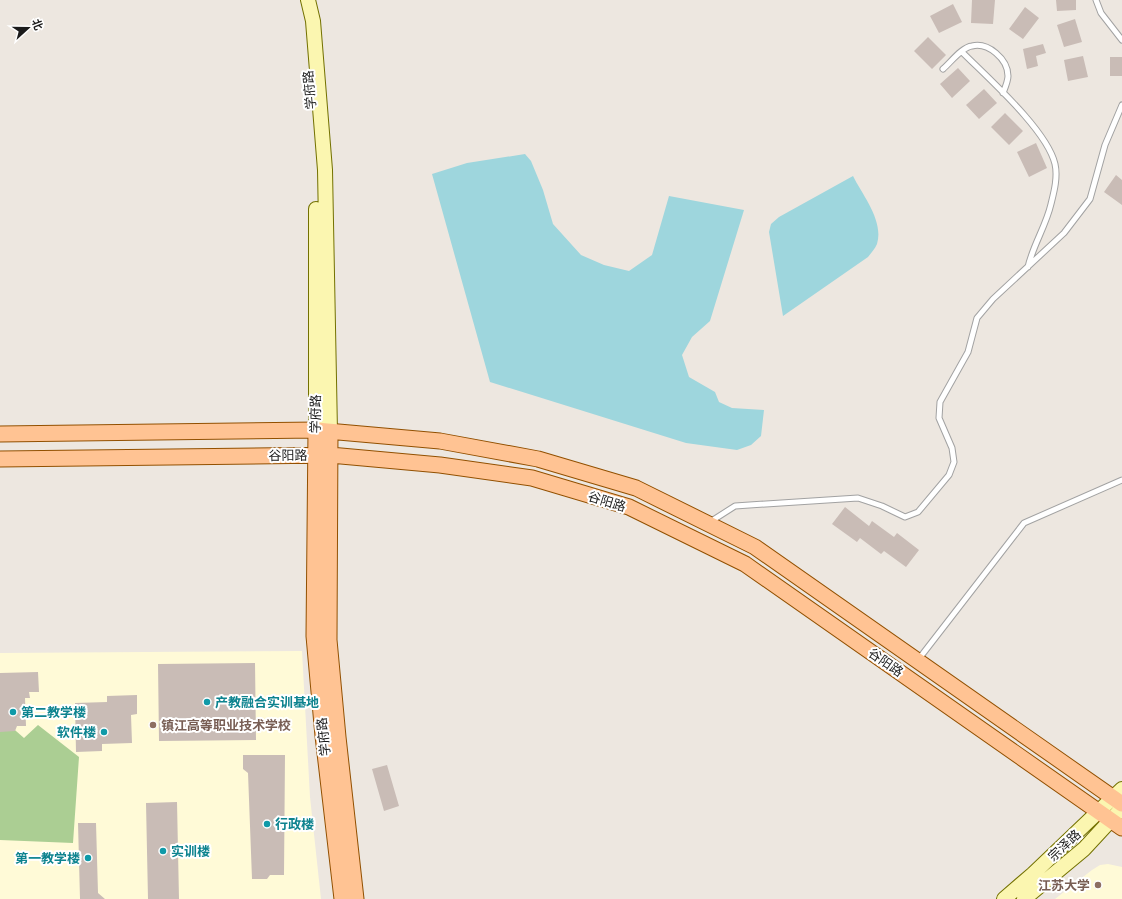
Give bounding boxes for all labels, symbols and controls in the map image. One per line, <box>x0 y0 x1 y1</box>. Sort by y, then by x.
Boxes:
north arrow <box>8 8 48 48</box>
text: 北 <box>29 16 47 32</box>
street label: 学府路 <box>298 70 320 110</box>
street label: 学府路 <box>306 394 324 434</box>
street label: 谷阳路 <box>268 446 308 464</box>
street label: 谷阳路 <box>586 487 628 515</box>
street label: 谷阳路 <box>865 643 907 681</box>
place label: 产教融合实训基地 <box>215 693 319 711</box>
marker: 产教融合实训基地 <box>202 697 212 707</box>
place label: 第二教学楼 <box>21 703 86 721</box>
marker: 第二教学楼 <box>8 707 18 717</box>
place label: 镇江高等职业技术学校 <box>161 716 291 734</box>
street label: 学府路 <box>312 717 334 757</box>
marker: 镇江高等职业技术学校 <box>148 720 158 730</box>
place label: 软件楼 <box>57 723 96 741</box>
marker: 软件楼 <box>99 727 109 737</box>
place label: 行政楼 <box>275 815 314 833</box>
marker: 行政楼 <box>262 819 272 829</box>
street label: 宗泽路 <box>1044 825 1084 865</box>
place label: 实训楼 <box>171 842 210 860</box>
marker: 实训楼 <box>158 846 168 856</box>
place label: 第一教学楼 <box>15 849 80 867</box>
marker: 第一教学楼 <box>83 853 93 863</box>
place label: 江苏大学 <box>1038 876 1090 894</box>
marker: 江苏大学 <box>1093 880 1103 890</box>

